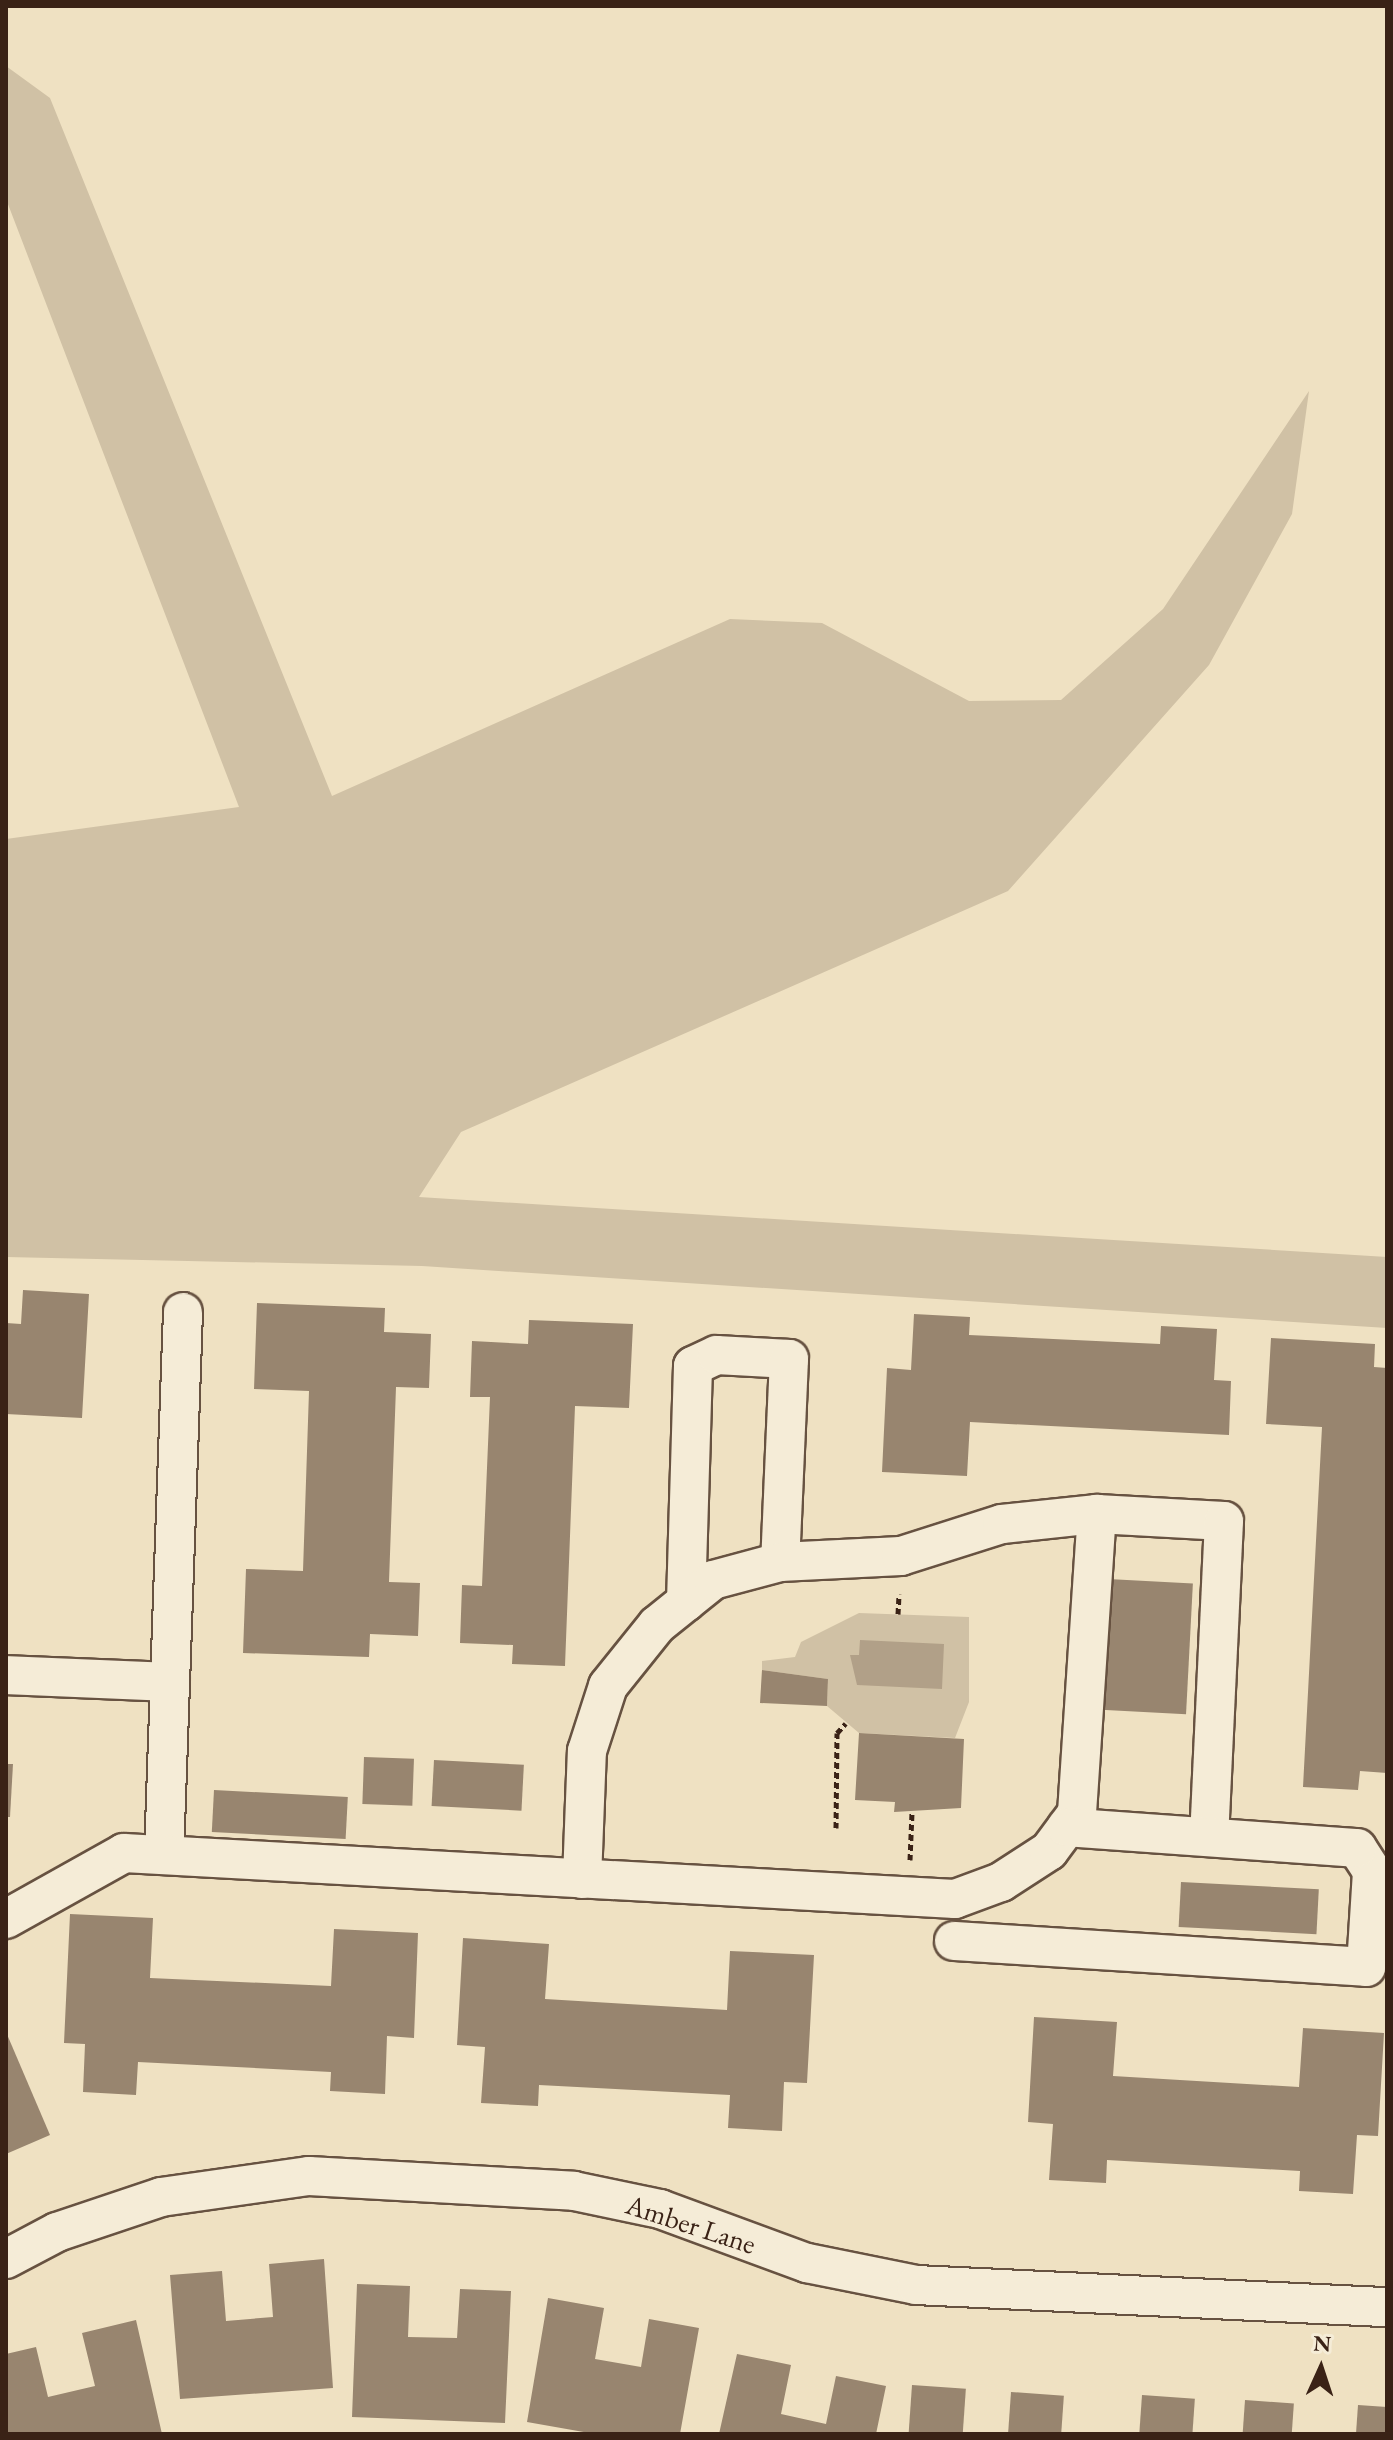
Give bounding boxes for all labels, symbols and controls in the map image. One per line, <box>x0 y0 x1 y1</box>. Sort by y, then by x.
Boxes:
street label: Amber Lane <box>622 2187 760 2261</box>
north arrow <box>1281 2328 1361 2408</box>
text: N <box>1313 2329 1332 2358</box>

